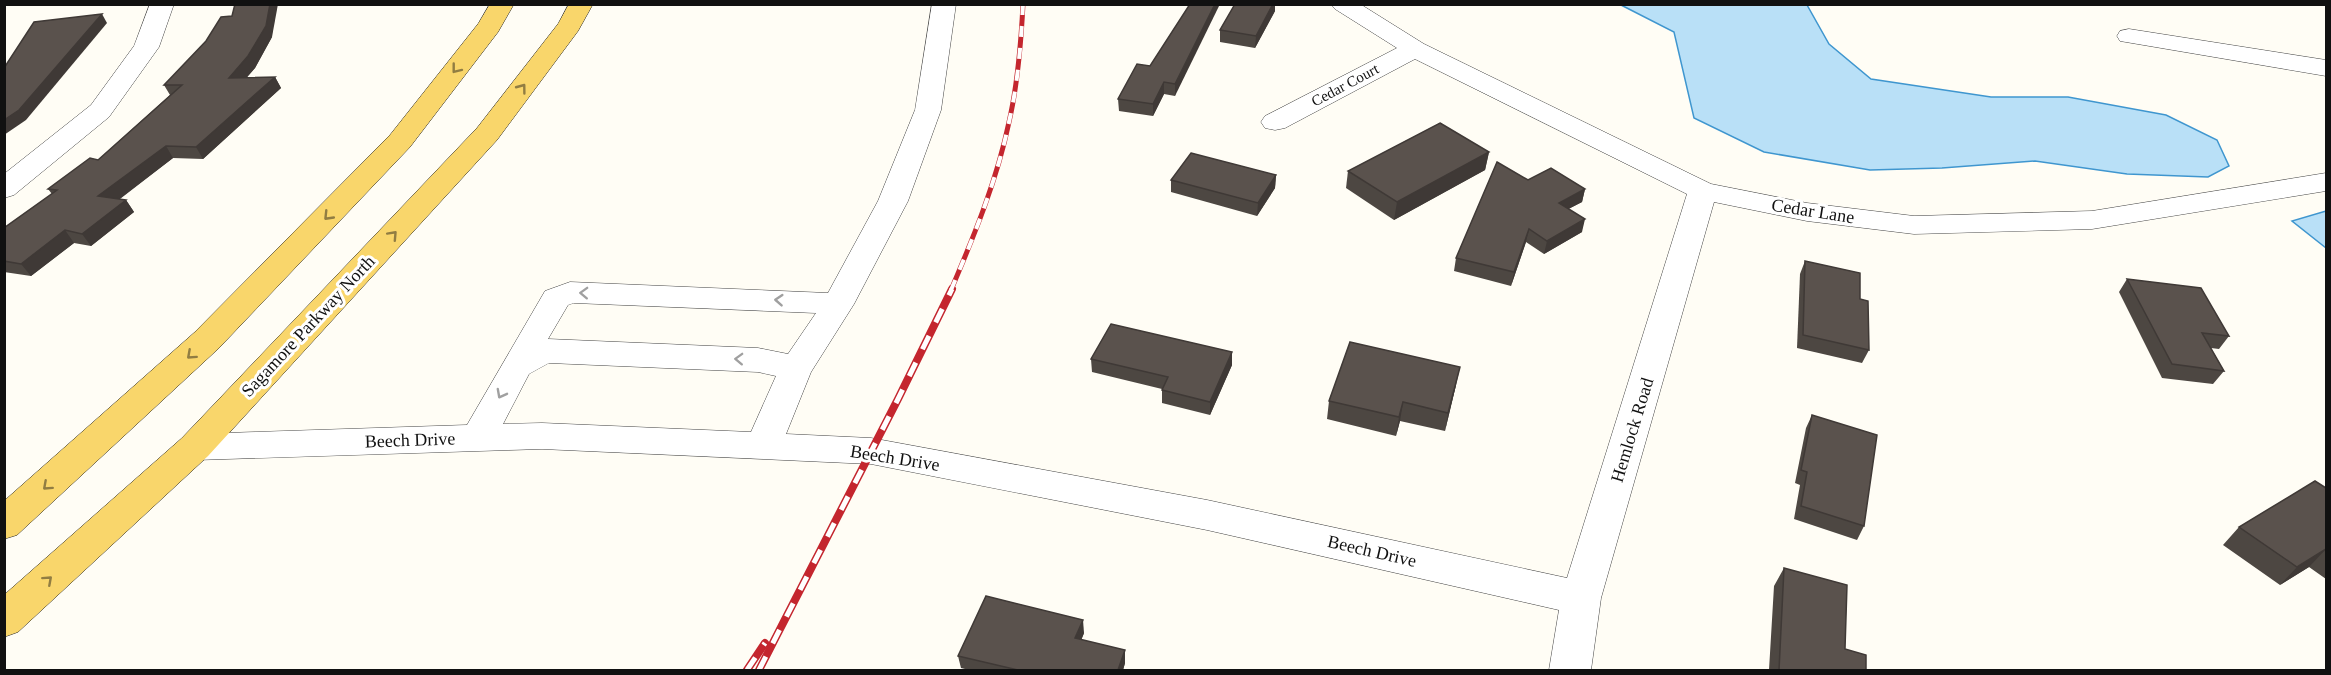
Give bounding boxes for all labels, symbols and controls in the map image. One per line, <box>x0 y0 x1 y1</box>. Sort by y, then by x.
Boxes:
street label: Cedar Court <box>1309 60 1382 109</box>
one-way arrow <box>452 62 463 73</box>
one-way arrow <box>514 84 525 95</box>
street label: Cedar Lane <box>1770 195 1856 227</box>
one-way arrow <box>324 208 335 219</box>
one-way arrow <box>386 231 397 241</box>
street label: Sagamore Parkway North <box>237 251 379 401</box>
one-way arrow <box>580 287 589 299</box>
one-way arrow <box>775 294 784 307</box>
one-way arrow <box>188 348 198 359</box>
one-way arrow <box>734 352 743 365</box>
street label: Hemlock Road <box>1607 375 1657 485</box>
one-way arrow <box>497 387 508 398</box>
street label: Beech Drive <box>364 428 456 452</box>
street label: Beech Drive <box>849 441 941 475</box>
one-way arrow <box>43 479 54 490</box>
street label: Beech Drive <box>1326 531 1418 571</box>
one-way arrow <box>41 577 52 588</box>

